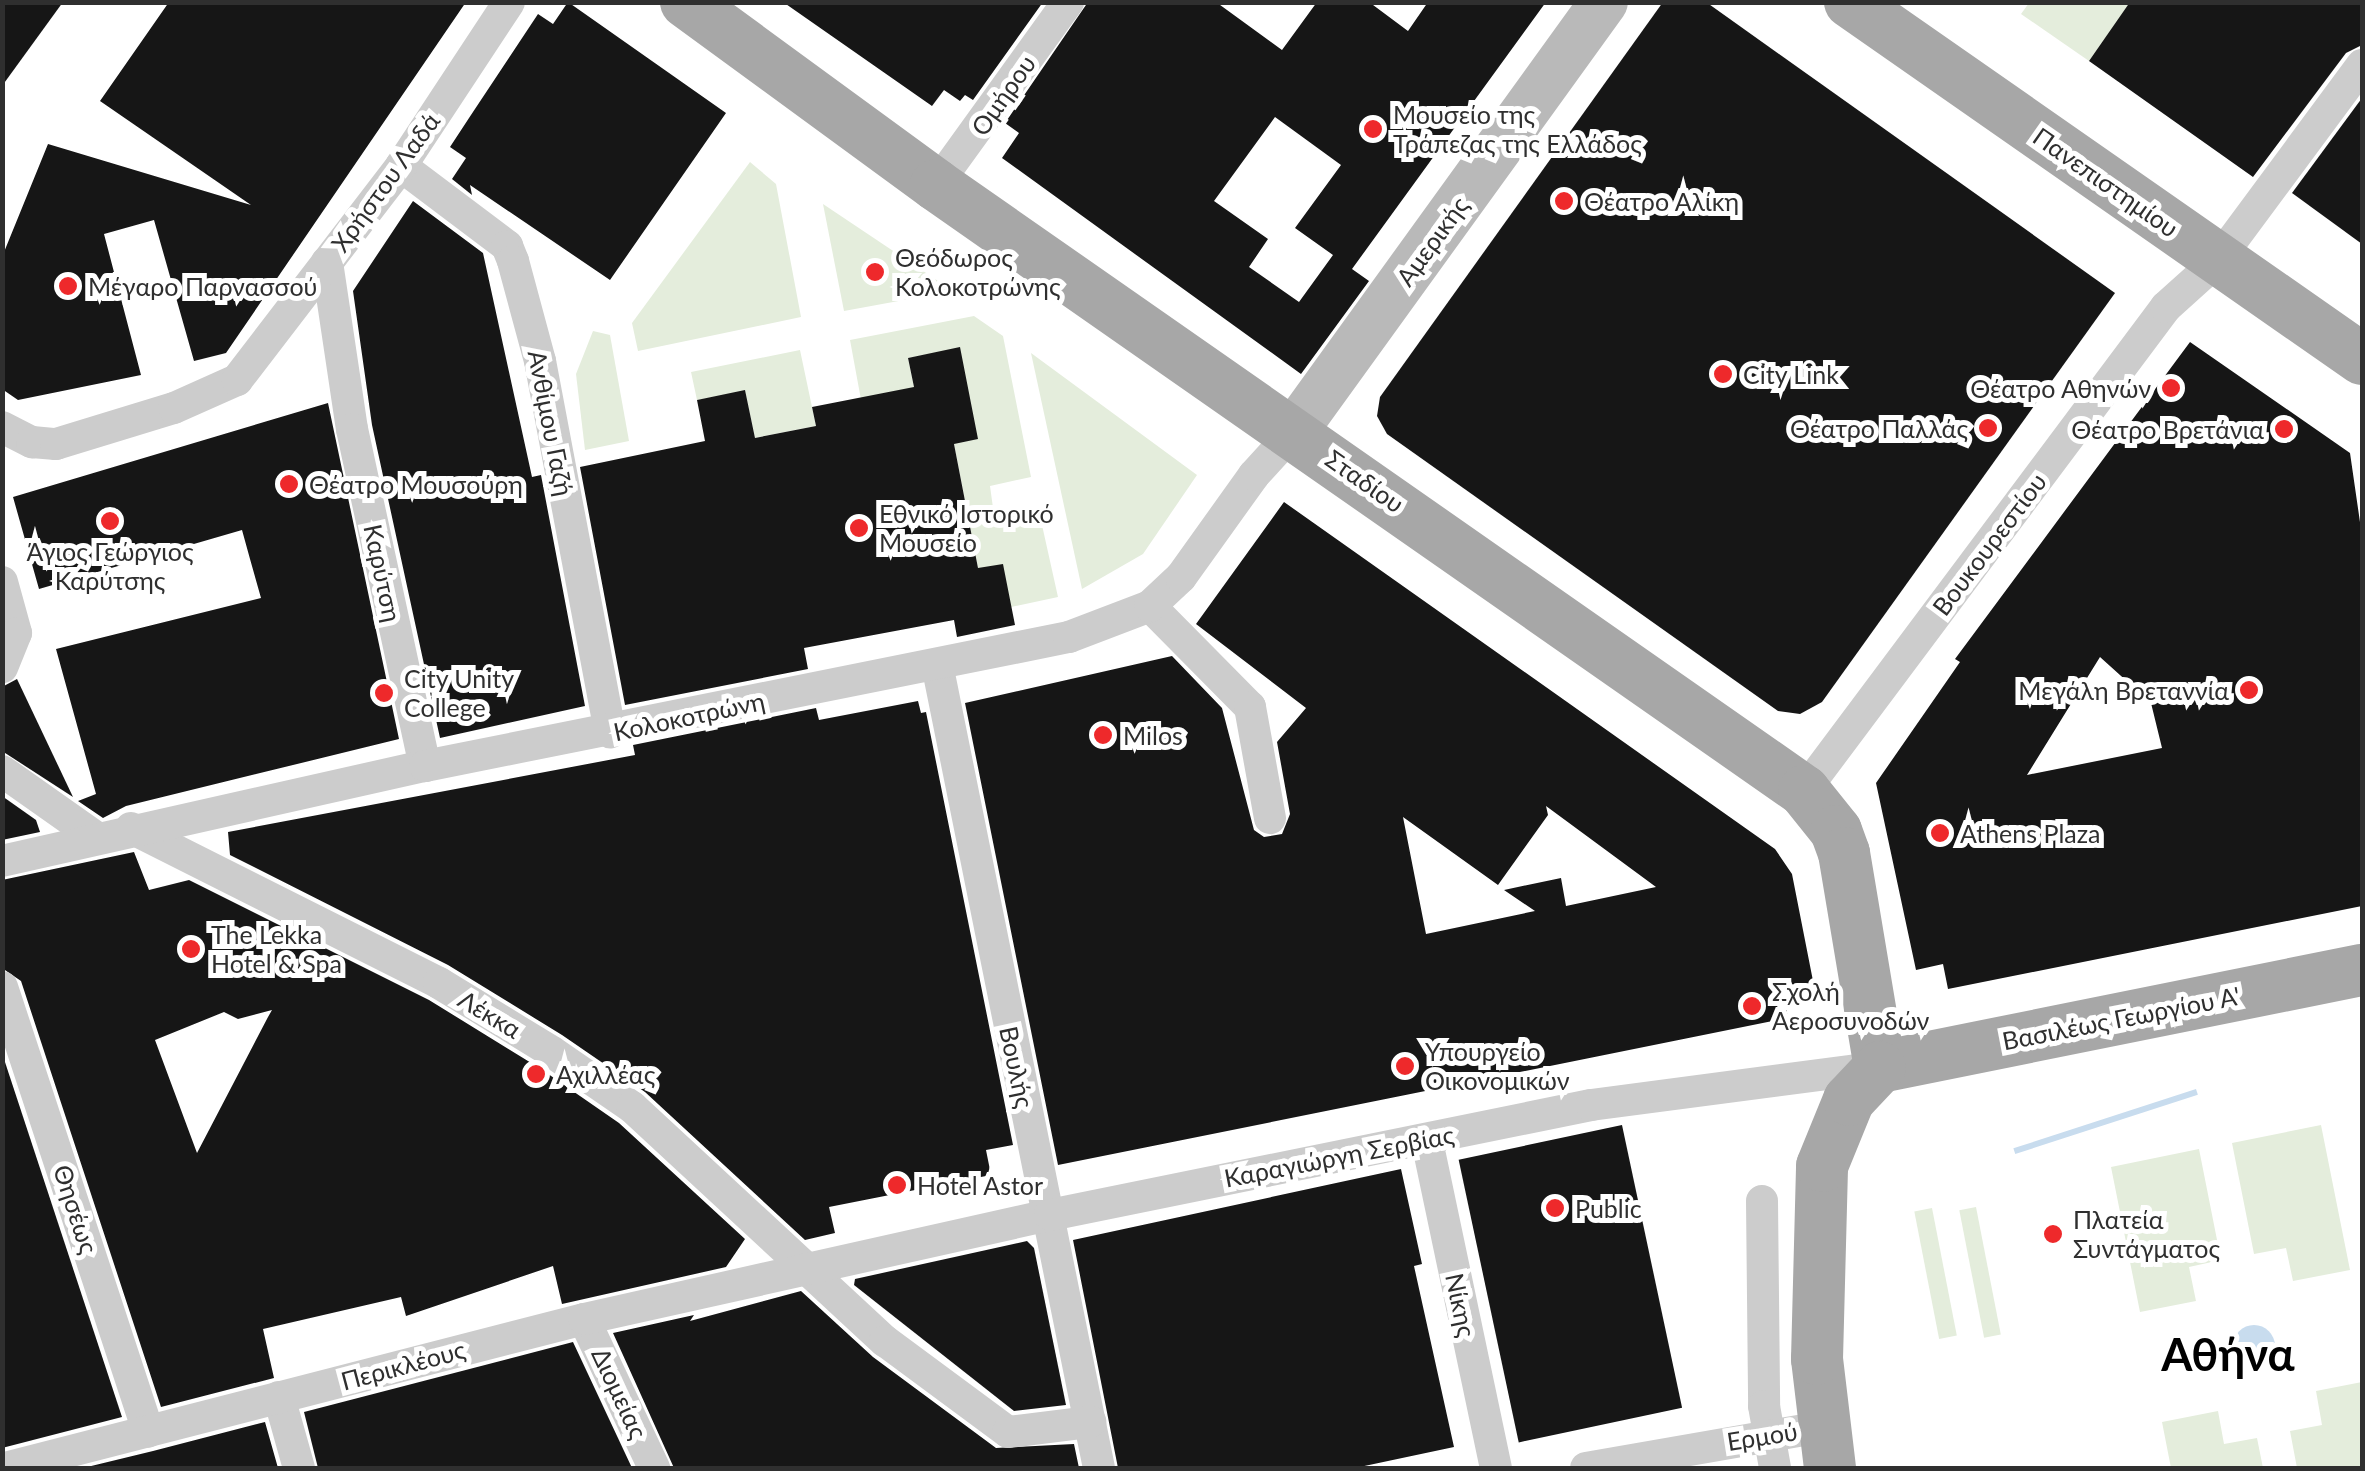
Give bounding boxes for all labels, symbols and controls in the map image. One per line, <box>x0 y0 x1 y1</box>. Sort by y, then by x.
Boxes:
street label: Ομήρου <box>965 49 1041 141</box>
place label: Μουσείο της Τράπεζας της Ελλάδος <box>1393 100 1642 159</box>
street label: Χρήστου Λαδά <box>324 106 446 258</box>
marker: Μουσείο της Τράπεζας της Ελλάδος <box>1362 118 1384 140</box>
street label: Πανεπιστημίου <box>2028 121 2184 243</box>
place label: Θέατρο Αλίκη <box>1584 186 1740 216</box>
marker: Θέατρο Αλίκη <box>1553 190 1575 212</box>
street label: Αμερικής <box>1390 191 1474 291</box>
place label: Θεόδωρος Κολοκοτρώνης <box>895 243 1061 302</box>
marker: Θεόδωρος Κολοκοτρώνης <box>864 261 886 283</box>
place label: Μέγαρο Παρνασσού <box>88 271 317 301</box>
marker: Μέγαρο Παρνασσού <box>57 275 79 297</box>
street label: Ανθίμου Γαζή <box>522 348 580 498</box>
place label: City Link <box>1743 359 1839 389</box>
marker: City Link <box>1712 363 1734 385</box>
place label: Θέατρο Αθηνών <box>1969 373 2151 403</box>
marker: Θέατρο Αθηνών <box>2160 377 2182 399</box>
place label: Θέατρο Παλλάς <box>1790 413 1968 443</box>
place label: Θέατρο Βρετάνια <box>2071 414 2264 444</box>
marker: Θέατρο Παλλάς <box>1977 417 1999 439</box>
marker: Θέατρο Βρετάνια <box>2273 418 2295 440</box>
street label: Σταδίου <box>1320 443 1410 519</box>
street label: Βουκουρεστίου <box>1926 467 2052 621</box>
place label: Θέατρο Μουσούρη <box>309 469 523 499</box>
marker: Θέατρο Μουσούρη <box>278 473 300 495</box>
place label: Εθνικό Ιστορικό Μουσείο <box>879 499 1054 558</box>
marker: Άγιος Γεώργιος Καρύτσης <box>99 510 121 532</box>
marker: Εθνικό Ιστορικό Μουσείο <box>848 517 870 539</box>
street label: Καρύτση <box>358 521 408 625</box>
place label: Άγιος Γεώργιος Καρύτσης <box>26 537 194 596</box>
place label: City Unity College <box>404 664 515 723</box>
place label: Μεγάλη Βρεταννία <box>2018 675 2229 705</box>
marker: Μεγάλη Βρεταννία <box>2238 679 2260 701</box>
marker: City Unity College <box>373 682 395 704</box>
street label: Κολοκοτρώνη <box>611 685 767 747</box>
place label: Milos <box>1123 720 1183 750</box>
marker: Milos <box>1092 724 1114 746</box>
place label: Athens Plaza <box>1960 818 2100 848</box>
marker: Athens Plaza <box>1929 822 1951 844</box>
place label: The Lekka Hotel & Spa <box>211 920 342 979</box>
marker: The Lekka Hotel & Spa <box>180 938 202 960</box>
place label: Σχολή Αεροσυνοδών <box>1772 977 1929 1036</box>
street label: Βασιλέως Γεωργίου Α' <box>1999 980 2243 1056</box>
street label: Λέκκα <box>453 984 527 1044</box>
marker: Σχολή Αεροσυνοδών <box>1741 995 1763 1017</box>
street label: Βουλής <box>994 1023 1040 1111</box>
place label: Υπουργείο Οικονομικών <box>1425 1037 1570 1096</box>
marker: Υπουργείο Οικονομικών <box>1394 1055 1416 1077</box>
place label: Αχιλλέας <box>556 1059 655 1089</box>
marker: Αχιλλέας <box>525 1063 547 1085</box>
street label: Καραγιώργη Σερβίας <box>1221 1119 1457 1193</box>
street label: Θησέως <box>48 1161 104 1257</box>
place label: Hotel Astor <box>917 1170 1044 1200</box>
marker: Hotel Astor <box>886 1174 908 1196</box>
place label: Public <box>1575 1193 1642 1223</box>
marker: Public <box>1544 1197 1566 1219</box>
place label: Πλατεία Συντάγματος <box>2073 1205 2220 1264</box>
marker: Πλατεία Συντάγματος <box>2042 1223 2064 1245</box>
street label: Νίκης <box>1440 1270 1482 1340</box>
district label: Αθήνα <box>2161 1328 2295 1382</box>
street label: Περικλέους <box>338 1334 468 1396</box>
street label: Διομείας <box>586 1343 654 1443</box>
street label: Ερμού <box>1725 1416 1799 1456</box>

